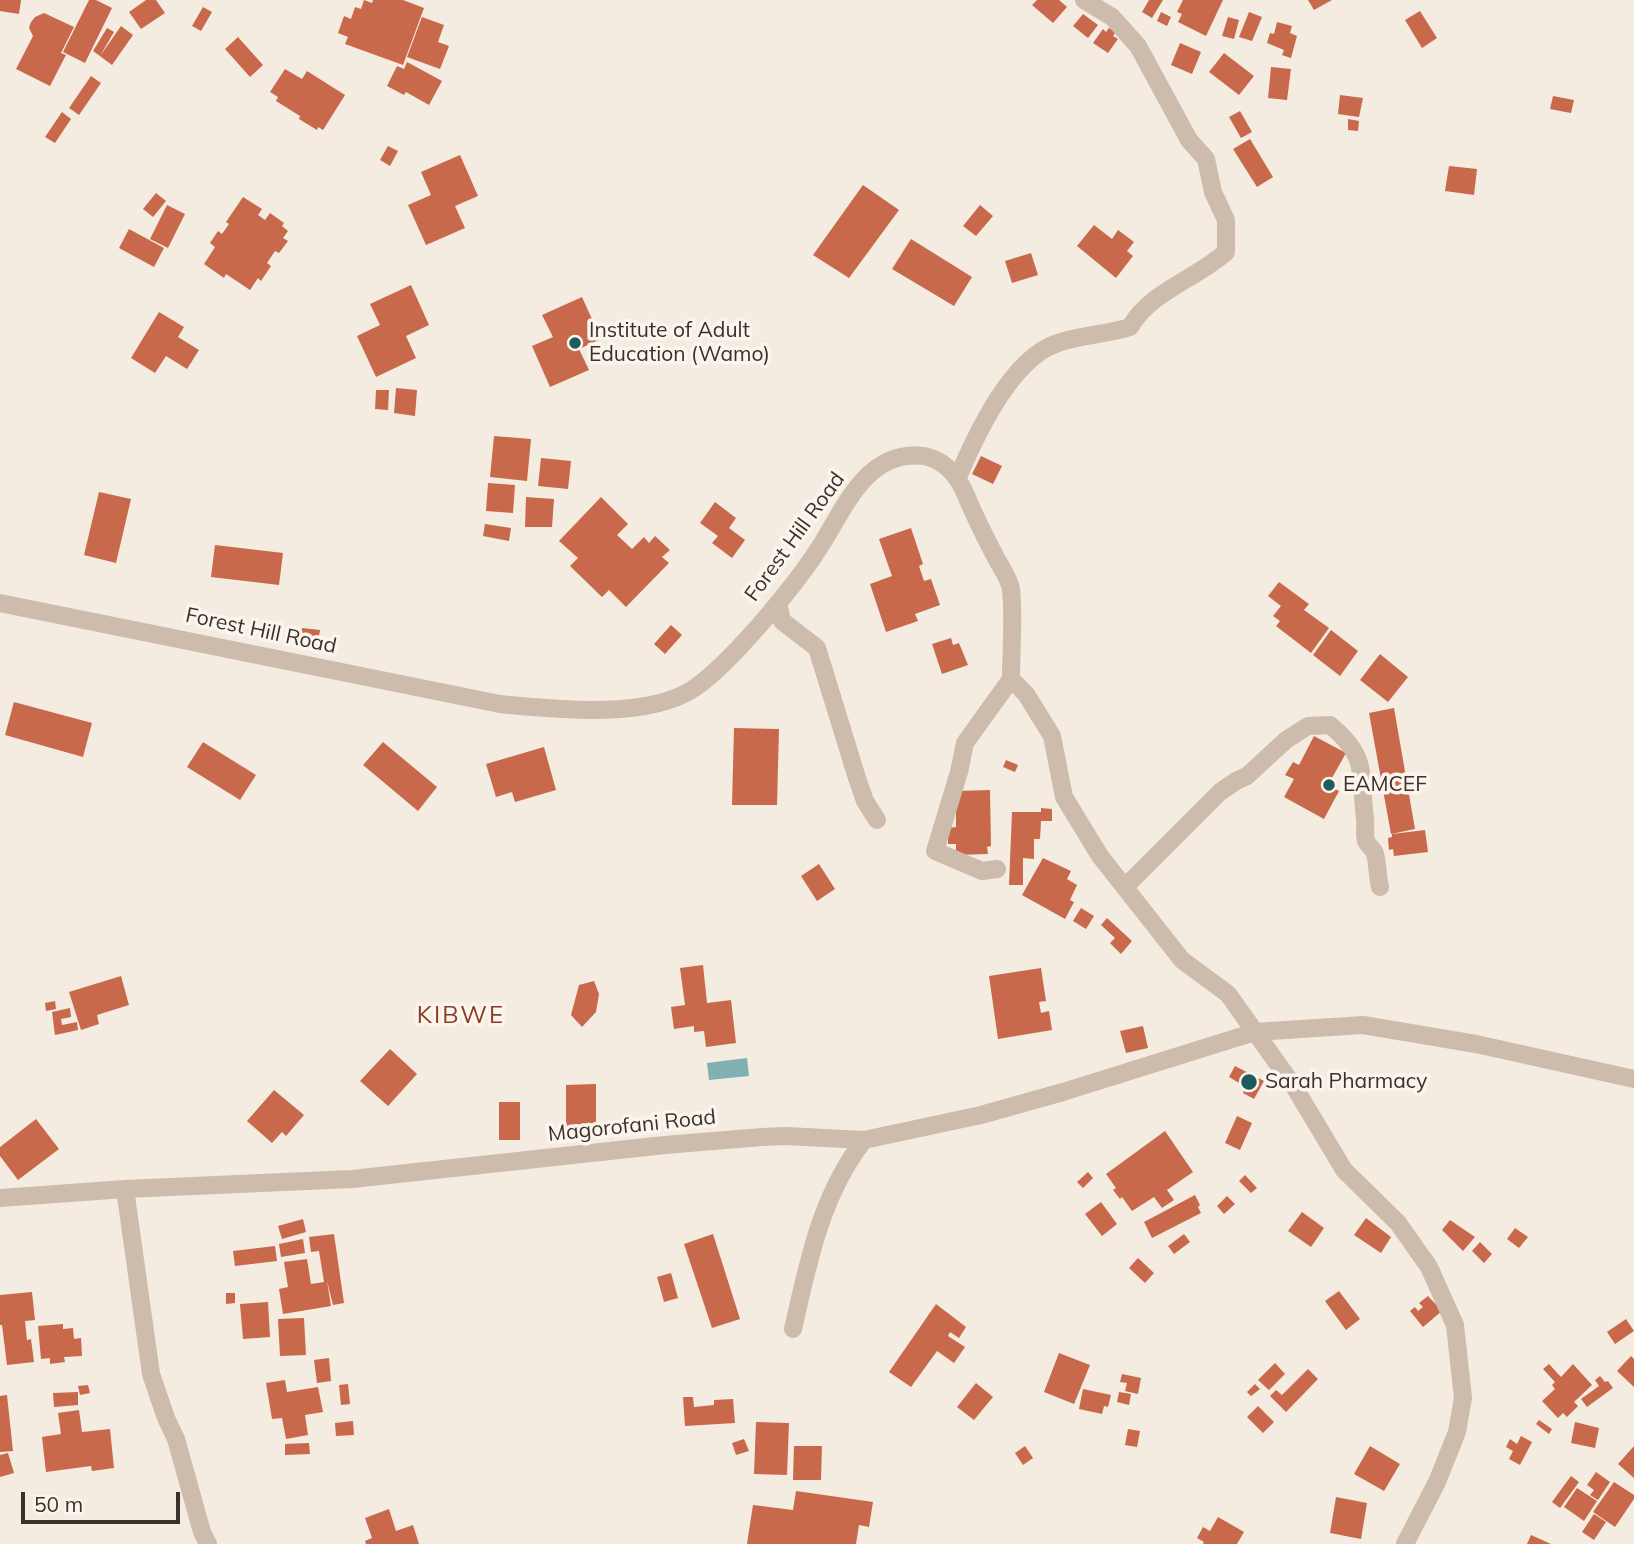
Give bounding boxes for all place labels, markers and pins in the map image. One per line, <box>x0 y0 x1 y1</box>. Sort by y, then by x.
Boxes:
place label: Institute of Adult Education (Wamo) <box>589 318 770 368</box>
marker: Institute of Adult Education (Wamo) <box>567 335 583 351</box>
place label: EAMCEF <box>1343 772 1427 798</box>
marker: EAMCEF <box>1321 777 1337 793</box>
place label: Sarah Pharmacy <box>1265 1069 1427 1095</box>
marker: Sarah Pharmacy <box>1239 1072 1259 1092</box>

